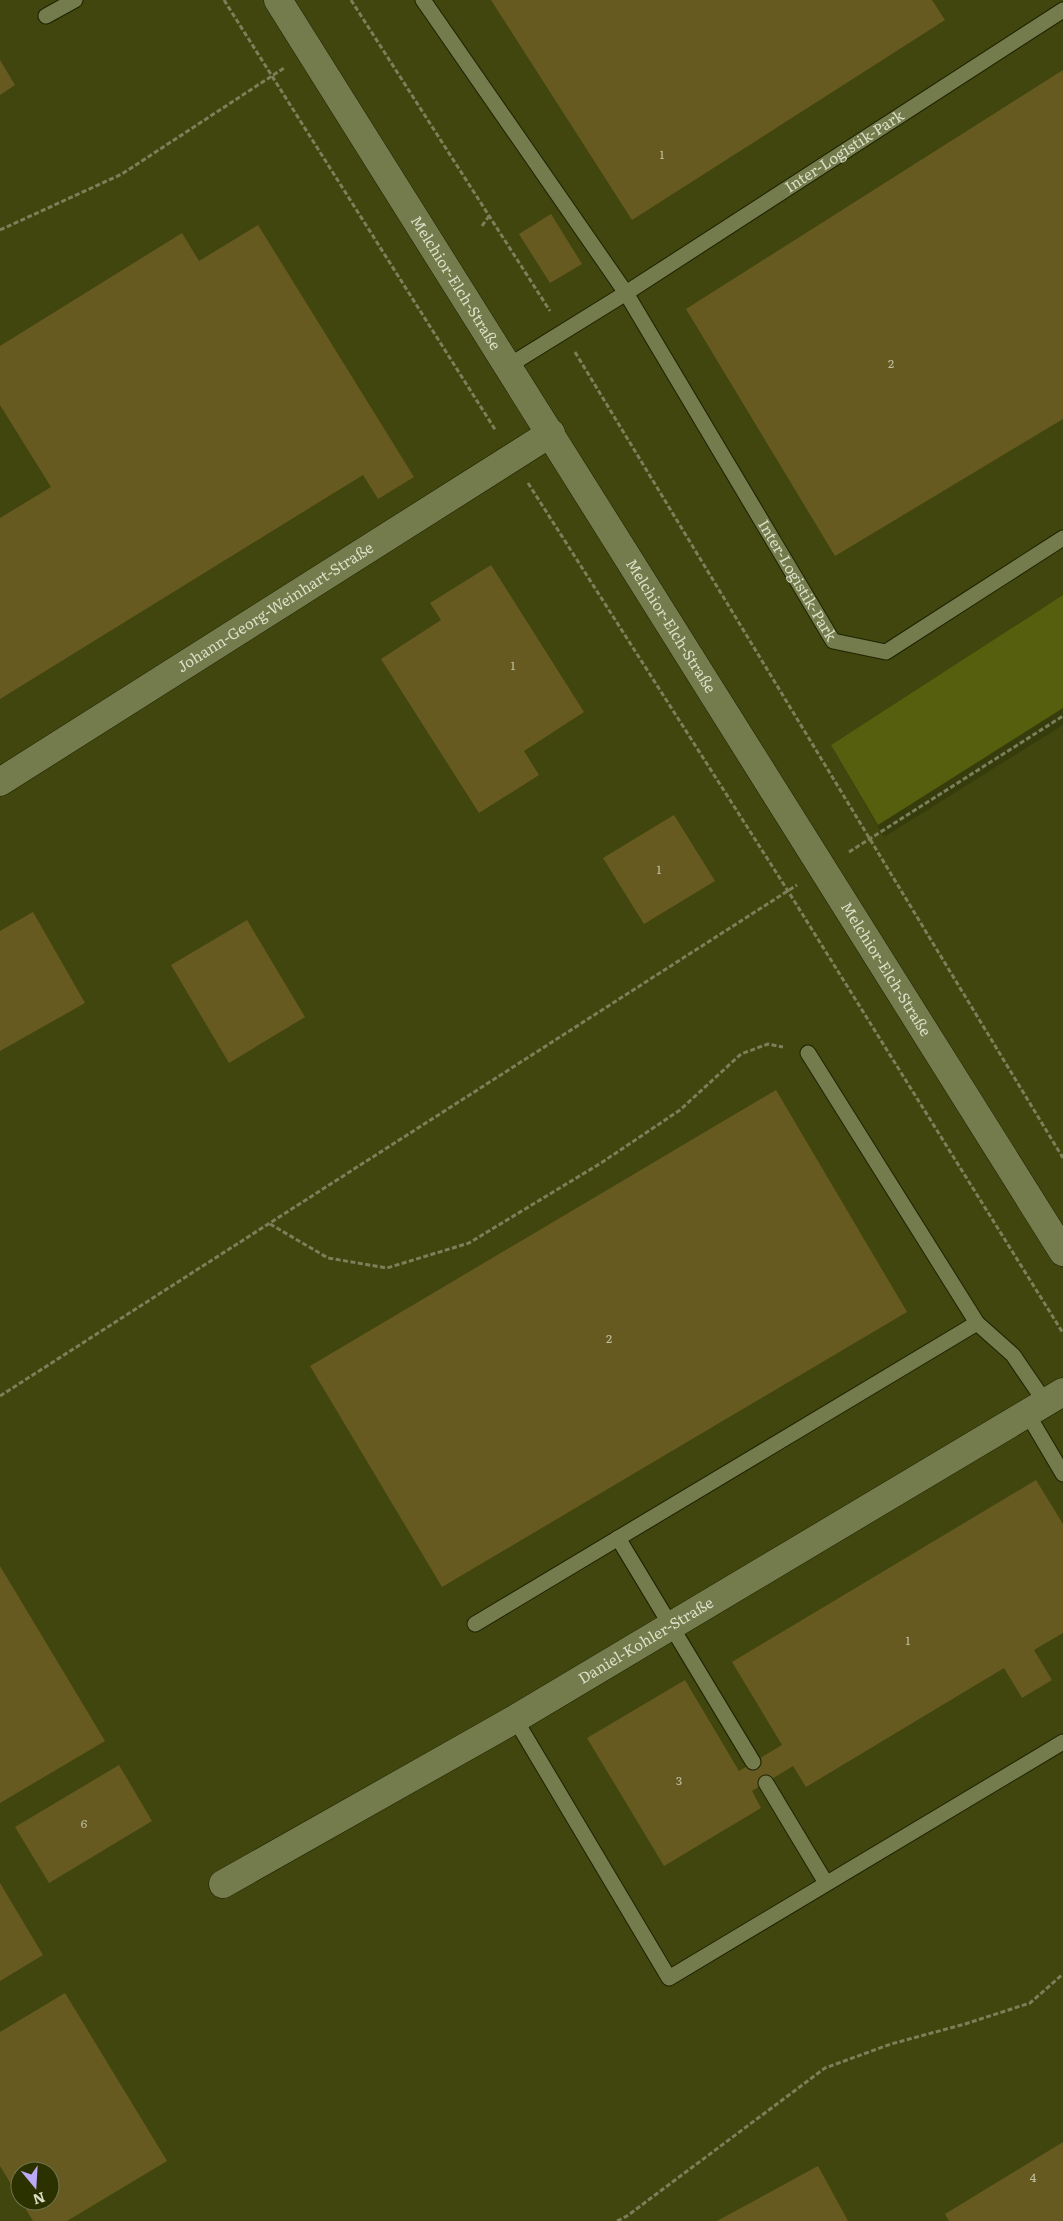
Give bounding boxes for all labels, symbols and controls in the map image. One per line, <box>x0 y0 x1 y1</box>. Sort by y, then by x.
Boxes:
street label: Inter-Logistik-Park <box>779 103 909 197</box>
house number: 1 <box>660 145 665 163</box>
street label: Melchior-Elch-Straße <box>406 210 508 354</box>
house number: 2 <box>888 354 894 372</box>
street label: Inter-Logistik-Park <box>753 514 844 646</box>
street label: Johann-Georg-Weinhart-Straße <box>172 535 377 677</box>
street label: Melchior-Elch-Straße <box>621 554 723 697</box>
house number: 1 <box>511 656 516 674</box>
house number: 1 <box>657 860 662 878</box>
street label: Melchior-Elch-Straße <box>836 897 938 1040</box>
house number: 2 <box>606 1329 612 1347</box>
street label: Daniel-Kohler-Straße <box>573 1590 717 1689</box>
house number: 1 <box>906 1631 911 1649</box>
house number: 3 <box>676 1771 682 1789</box>
house number: 6 <box>81 1814 88 1832</box>
north arrow <box>10 2161 60 2211</box>
house number: 4 <box>1030 2168 1037 2186</box>
text: N <box>30 2188 48 2211</box>

